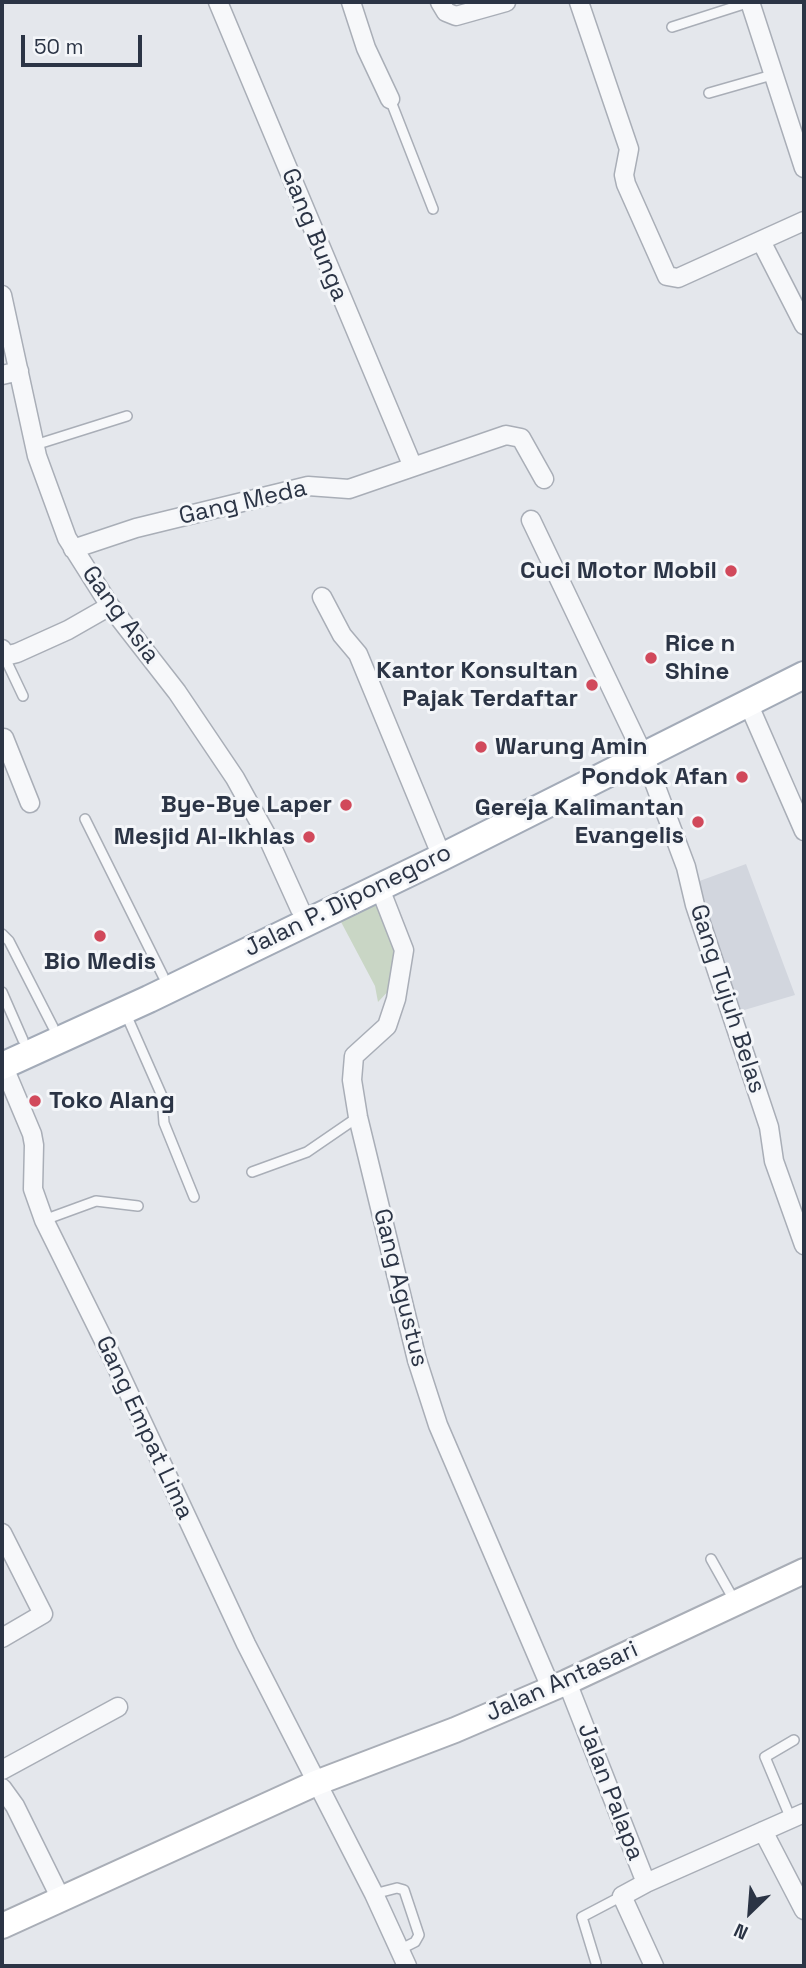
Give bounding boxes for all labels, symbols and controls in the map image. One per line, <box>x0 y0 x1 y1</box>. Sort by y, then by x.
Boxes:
scale bar <box>24 21 145 65</box>
text: 50 m <box>34 33 84 60</box>
street label: Gang Bunga <box>274 165 354 305</box>
street label: Gang Meda <box>176 474 310 532</box>
place label: Cuci Motor Mobil <box>520 557 717 585</box>
street label: Gang Asia <box>75 561 165 669</box>
marker: Cuci Motor Mobil <box>723 563 739 579</box>
place label: Rice n Shine <box>665 630 735 686</box>
marker: Rice n Shine <box>643 650 659 666</box>
place label: Kantor Konsultan Pajak Terdaftar <box>376 657 578 713</box>
marker: Kantor Konsultan Pajak Terdaftar <box>584 677 600 693</box>
place label: Warung Amin <box>495 733 648 761</box>
marker: Warung Amin <box>473 739 489 755</box>
place label: Pondok Afan <box>581 763 728 791</box>
marker: Pondok Afan <box>734 769 750 785</box>
place label: Bye-Bye Laper <box>161 791 332 819</box>
place label: Gereja Kalimantan Evangelis <box>475 794 684 850</box>
marker: Bye-Bye Laper <box>338 797 354 813</box>
marker: Gereja Kalimantan Evangelis <box>690 814 706 830</box>
place label: Mesjid Al-Ikhlas <box>114 823 295 851</box>
marker: Mesjid Al-Ikhlas <box>301 829 317 845</box>
street label: Jalan P. Diponegoro <box>240 838 456 964</box>
street label: Gang Tujuh Belas <box>683 901 771 1097</box>
marker: Bio Medis <box>92 928 108 944</box>
place label: Bio Medis <box>44 948 156 976</box>
place label: Toko Alang <box>49 1087 175 1115</box>
marker: Toko Alang <box>27 1093 43 1109</box>
street label: Gang Agustus <box>366 1206 434 1370</box>
street label: Gang Empat Lima <box>89 1332 199 1524</box>
street label: Jalan Antasari <box>481 1636 643 1728</box>
street label: Jalan Palapa <box>571 1719 649 1865</box>
north arrow <box>715 1877 785 1947</box>
text: N <box>730 1917 752 1946</box>

